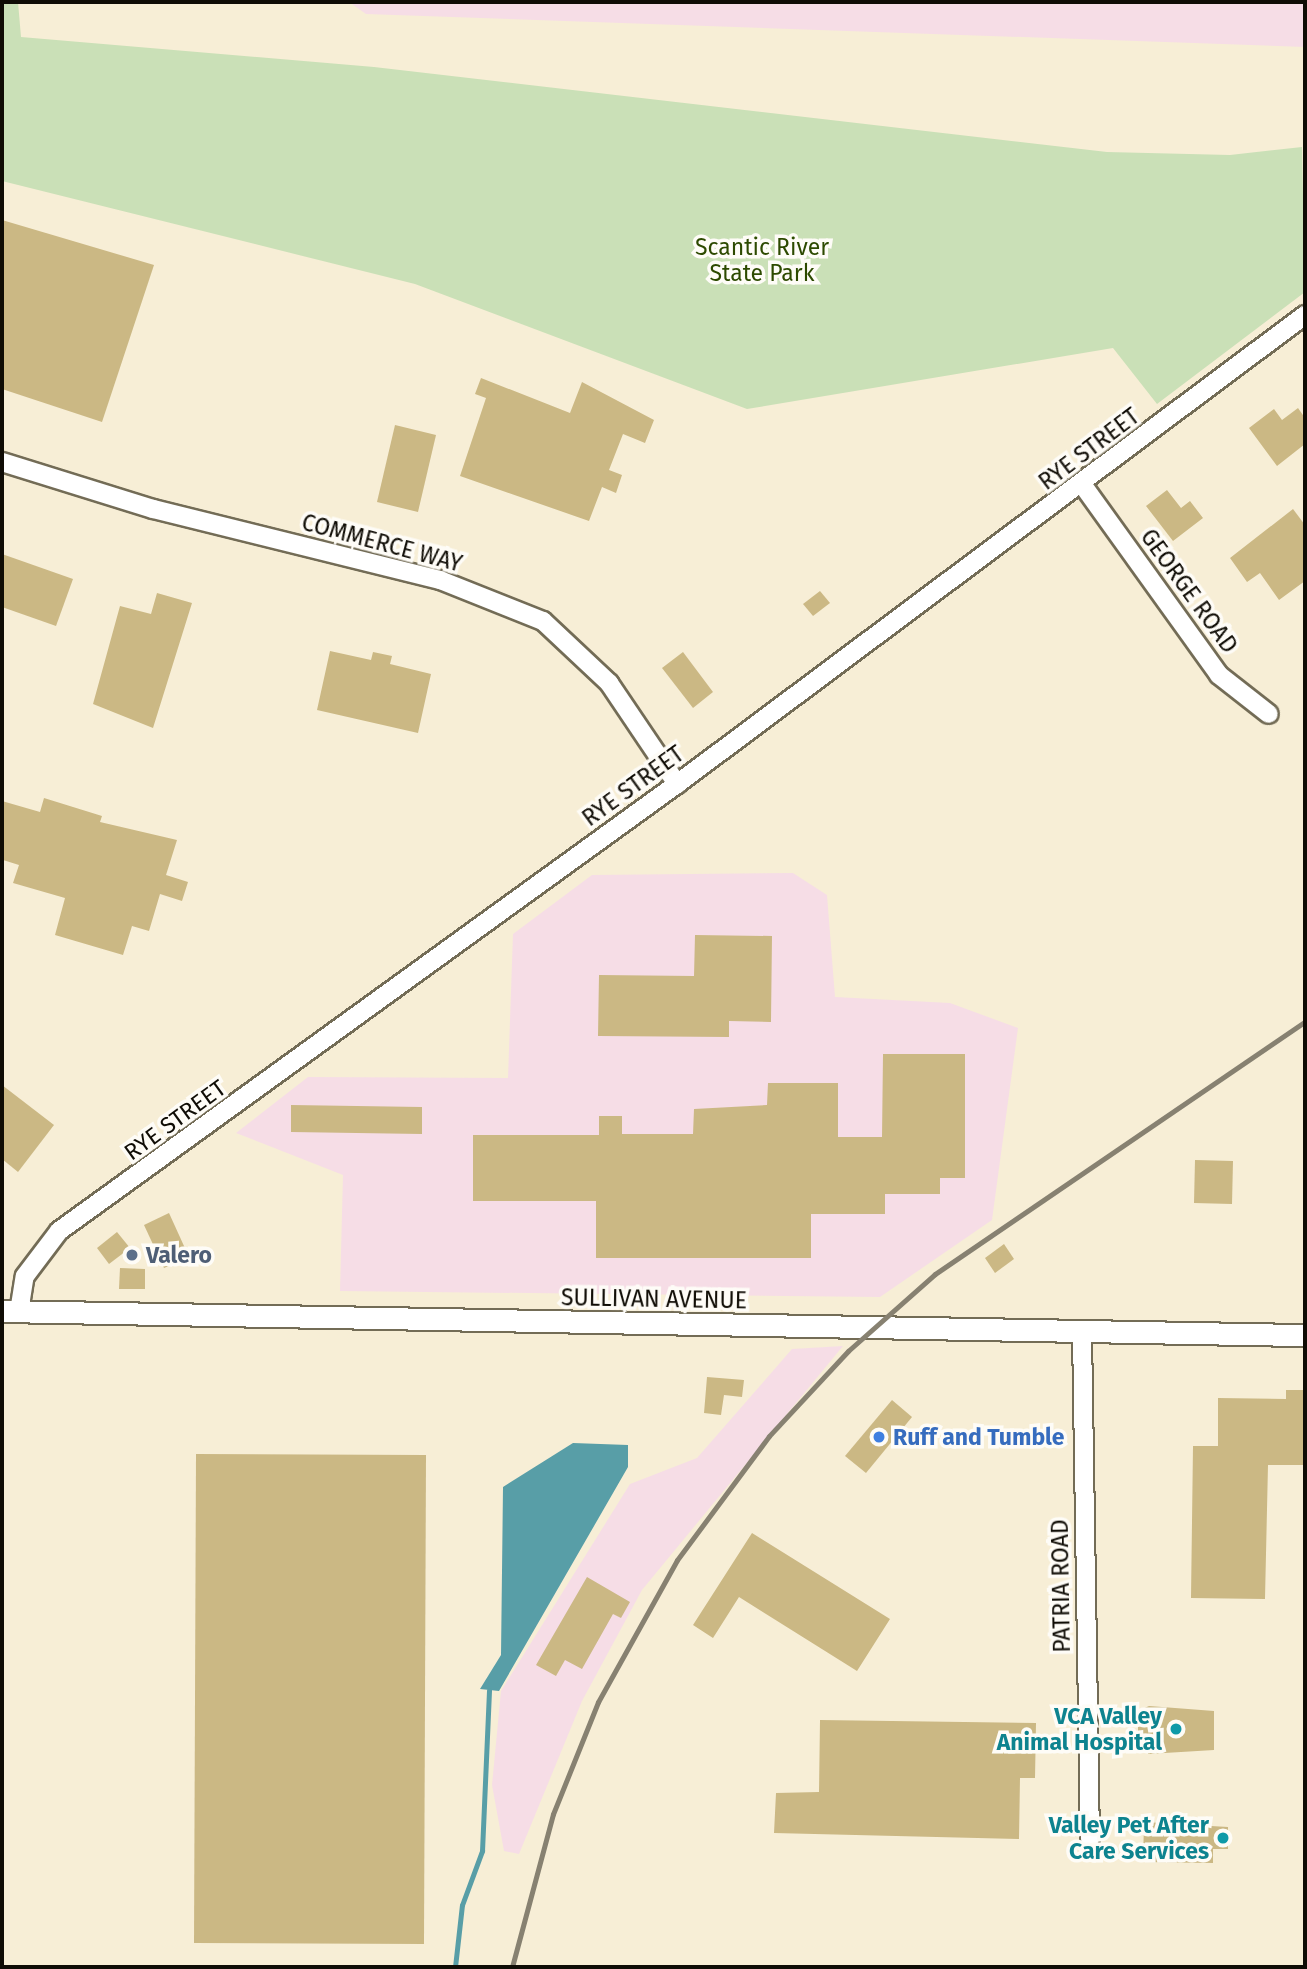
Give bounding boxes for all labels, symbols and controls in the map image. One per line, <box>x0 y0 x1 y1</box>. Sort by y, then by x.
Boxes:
park label: Scantic River State Park <box>695 233 829 287</box>
street label: RYE STREET <box>1033 402 1145 496</box>
street label: COMMERCE WAY <box>299 508 465 578</box>
street label: GEORGE ROAD <box>1135 524 1243 658</box>
street label: RYE STREET <box>577 740 689 832</box>
street label: RYE STREET <box>119 1074 231 1166</box>
place label: Valero <box>146 1241 212 1269</box>
marker: Valero <box>124 1247 140 1263</box>
street label: SULLIVAN AVENUE <box>561 1284 747 1314</box>
place label: Ruff and Tumble <box>893 1423 1065 1451</box>
marker: Ruff and Tumble <box>871 1429 887 1445</box>
street label: PATRIA ROAD <box>1046 1519 1076 1653</box>
place label: VCA Valley Animal Hospital <box>997 1702 1162 1756</box>
marker: VCA Valley Animal Hospital <box>1168 1721 1184 1737</box>
place label: Valley Pet After Care Services <box>1049 1811 1209 1865</box>
marker: Valley Pet After Care Services <box>1215 1830 1231 1846</box>

